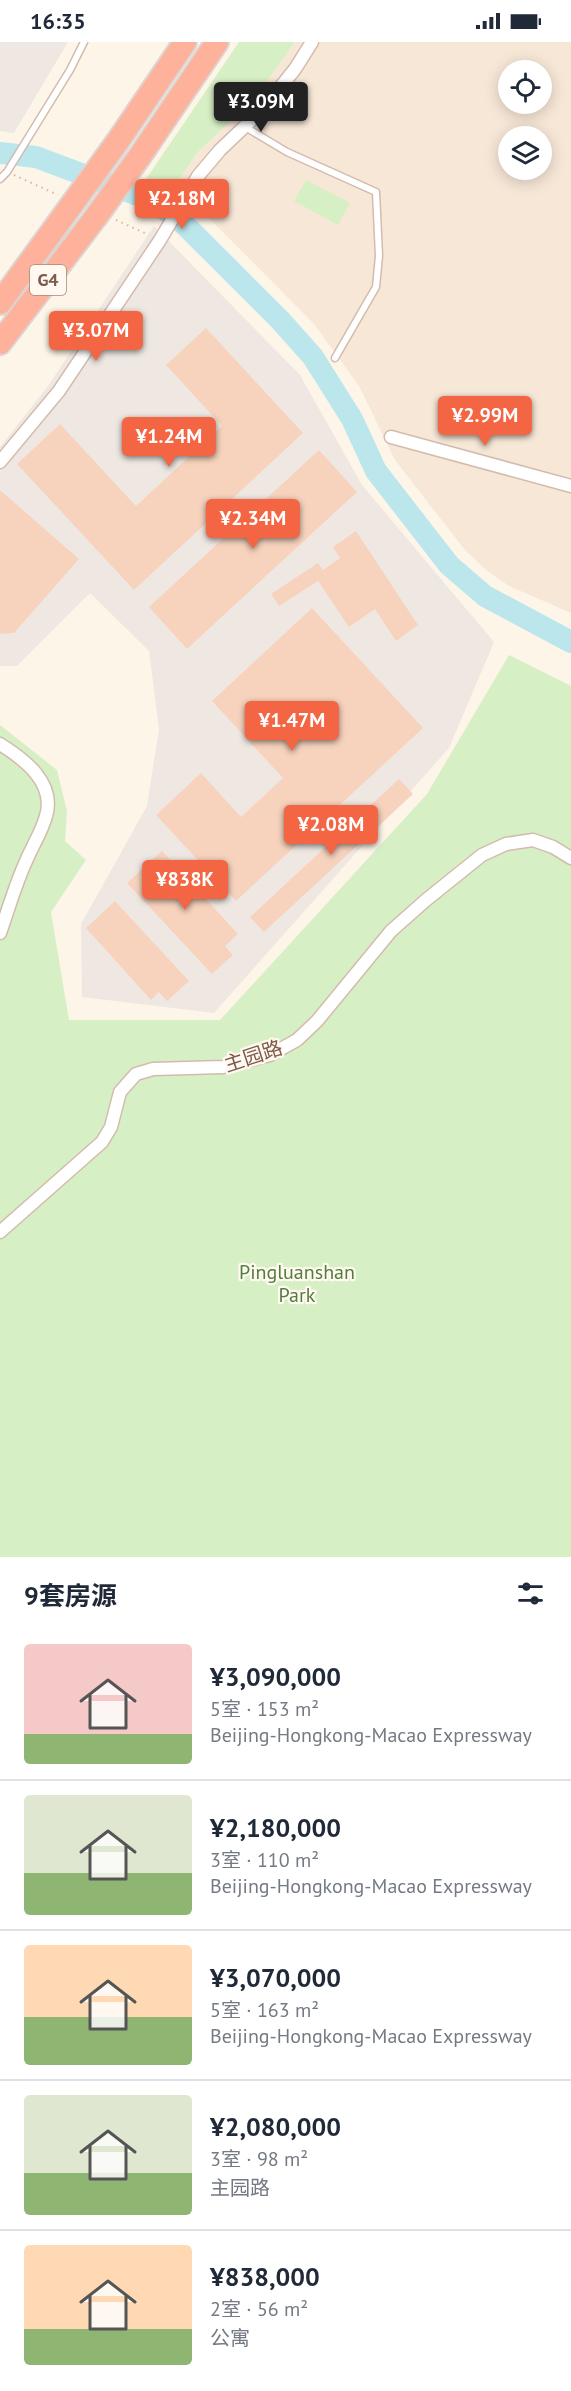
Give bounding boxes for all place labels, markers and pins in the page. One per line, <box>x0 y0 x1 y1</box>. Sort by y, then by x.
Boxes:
pin: ¥3.09M <box>212 82 310 133</box>
pin: ¥2.18M <box>133 179 231 230</box>
pin: ¥3.07M <box>47 311 145 362</box>
pin: ¥2.99M <box>436 396 534 447</box>
pin: ¥1.24M <box>120 417 218 468</box>
pin: ¥2.34M <box>204 499 302 550</box>
pin: ¥1.47M <box>243 701 341 752</box>
pin: ¥2.08M <box>282 805 380 856</box>
pin: ¥838K <box>143 860 227 911</box>

